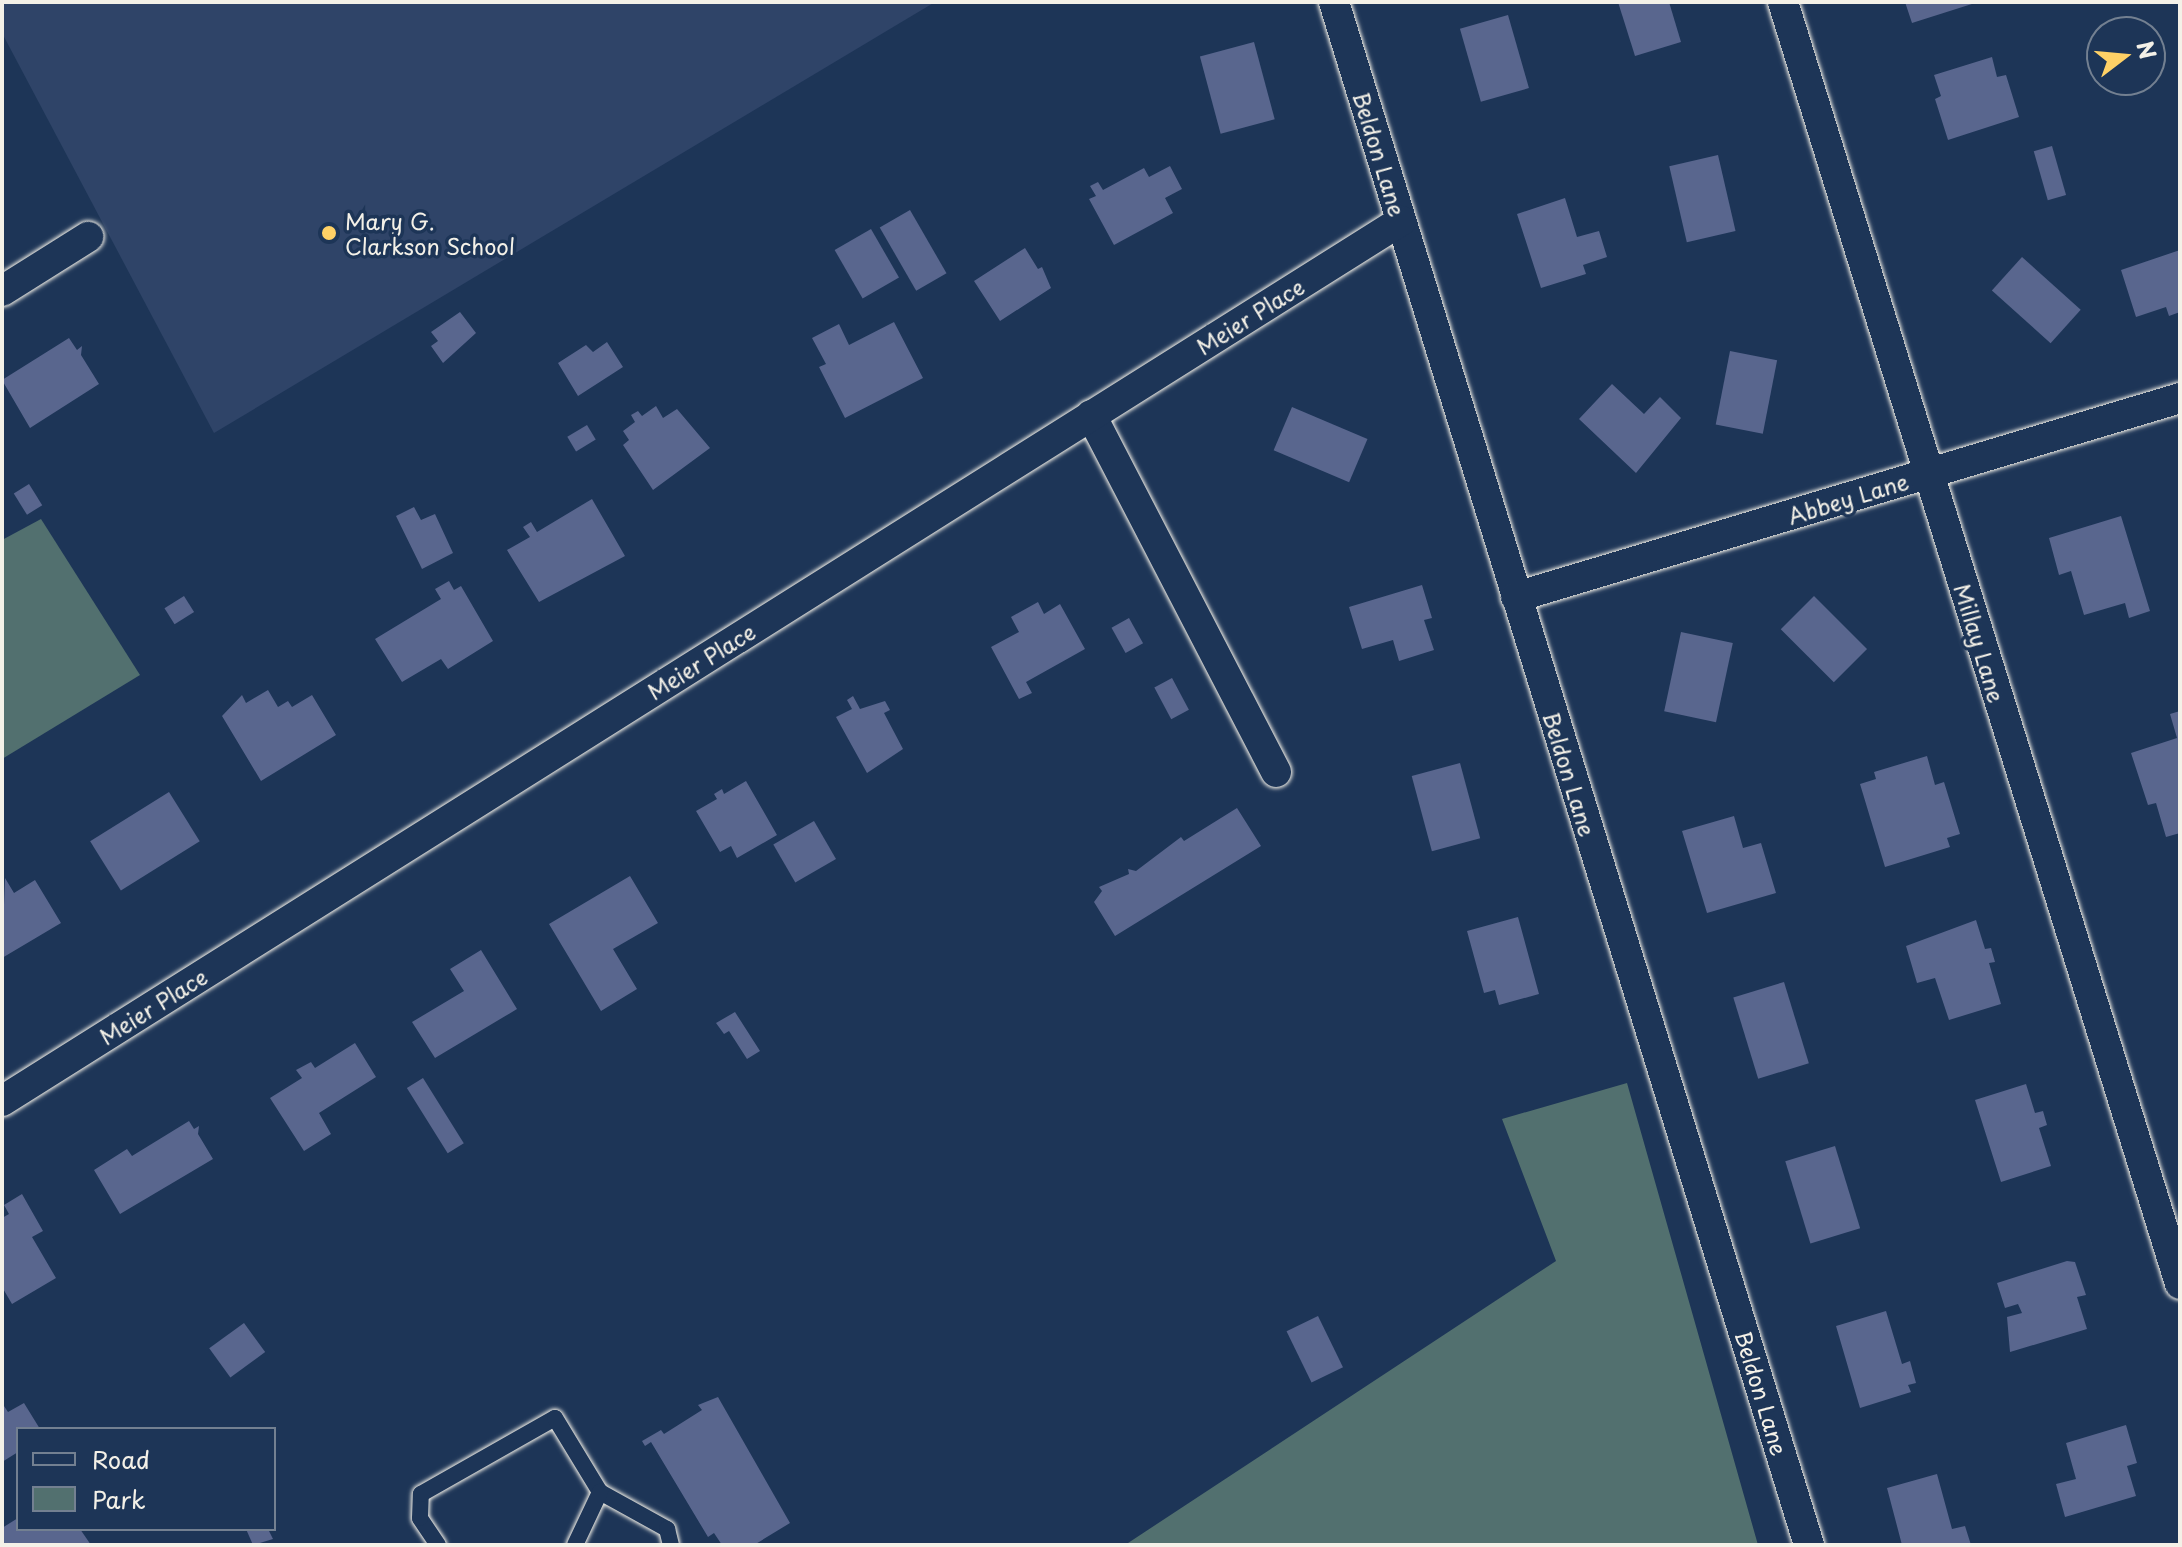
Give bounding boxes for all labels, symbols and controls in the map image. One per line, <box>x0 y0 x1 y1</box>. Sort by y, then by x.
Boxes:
north arrow <box>2086 16 2166 96</box>
text: N <box>2129 37 2166 63</box>
street label: Beldon Lane <box>1349 88 1411 220</box>
place label: Mary G. Clarkson School <box>345 207 515 258</box>
marker: Mary G. Clarkson School <box>320 224 338 242</box>
street label: Meier Place <box>1191 272 1309 360</box>
street label: Abbey Lane <box>1784 467 1912 529</box>
street label: Millay Lane <box>1949 580 2011 706</box>
street label: Meier Place <box>642 617 760 705</box>
street label: Beldon Lane <box>1539 708 1601 840</box>
street label: Meier Place <box>94 962 212 1050</box>
street label: Beldon Lane <box>1731 1327 1793 1459</box>
legend <box>16 1427 276 1531</box>
text: Road <box>92 1441 150 1477</box>
text: Park <box>92 1481 146 1517</box>

